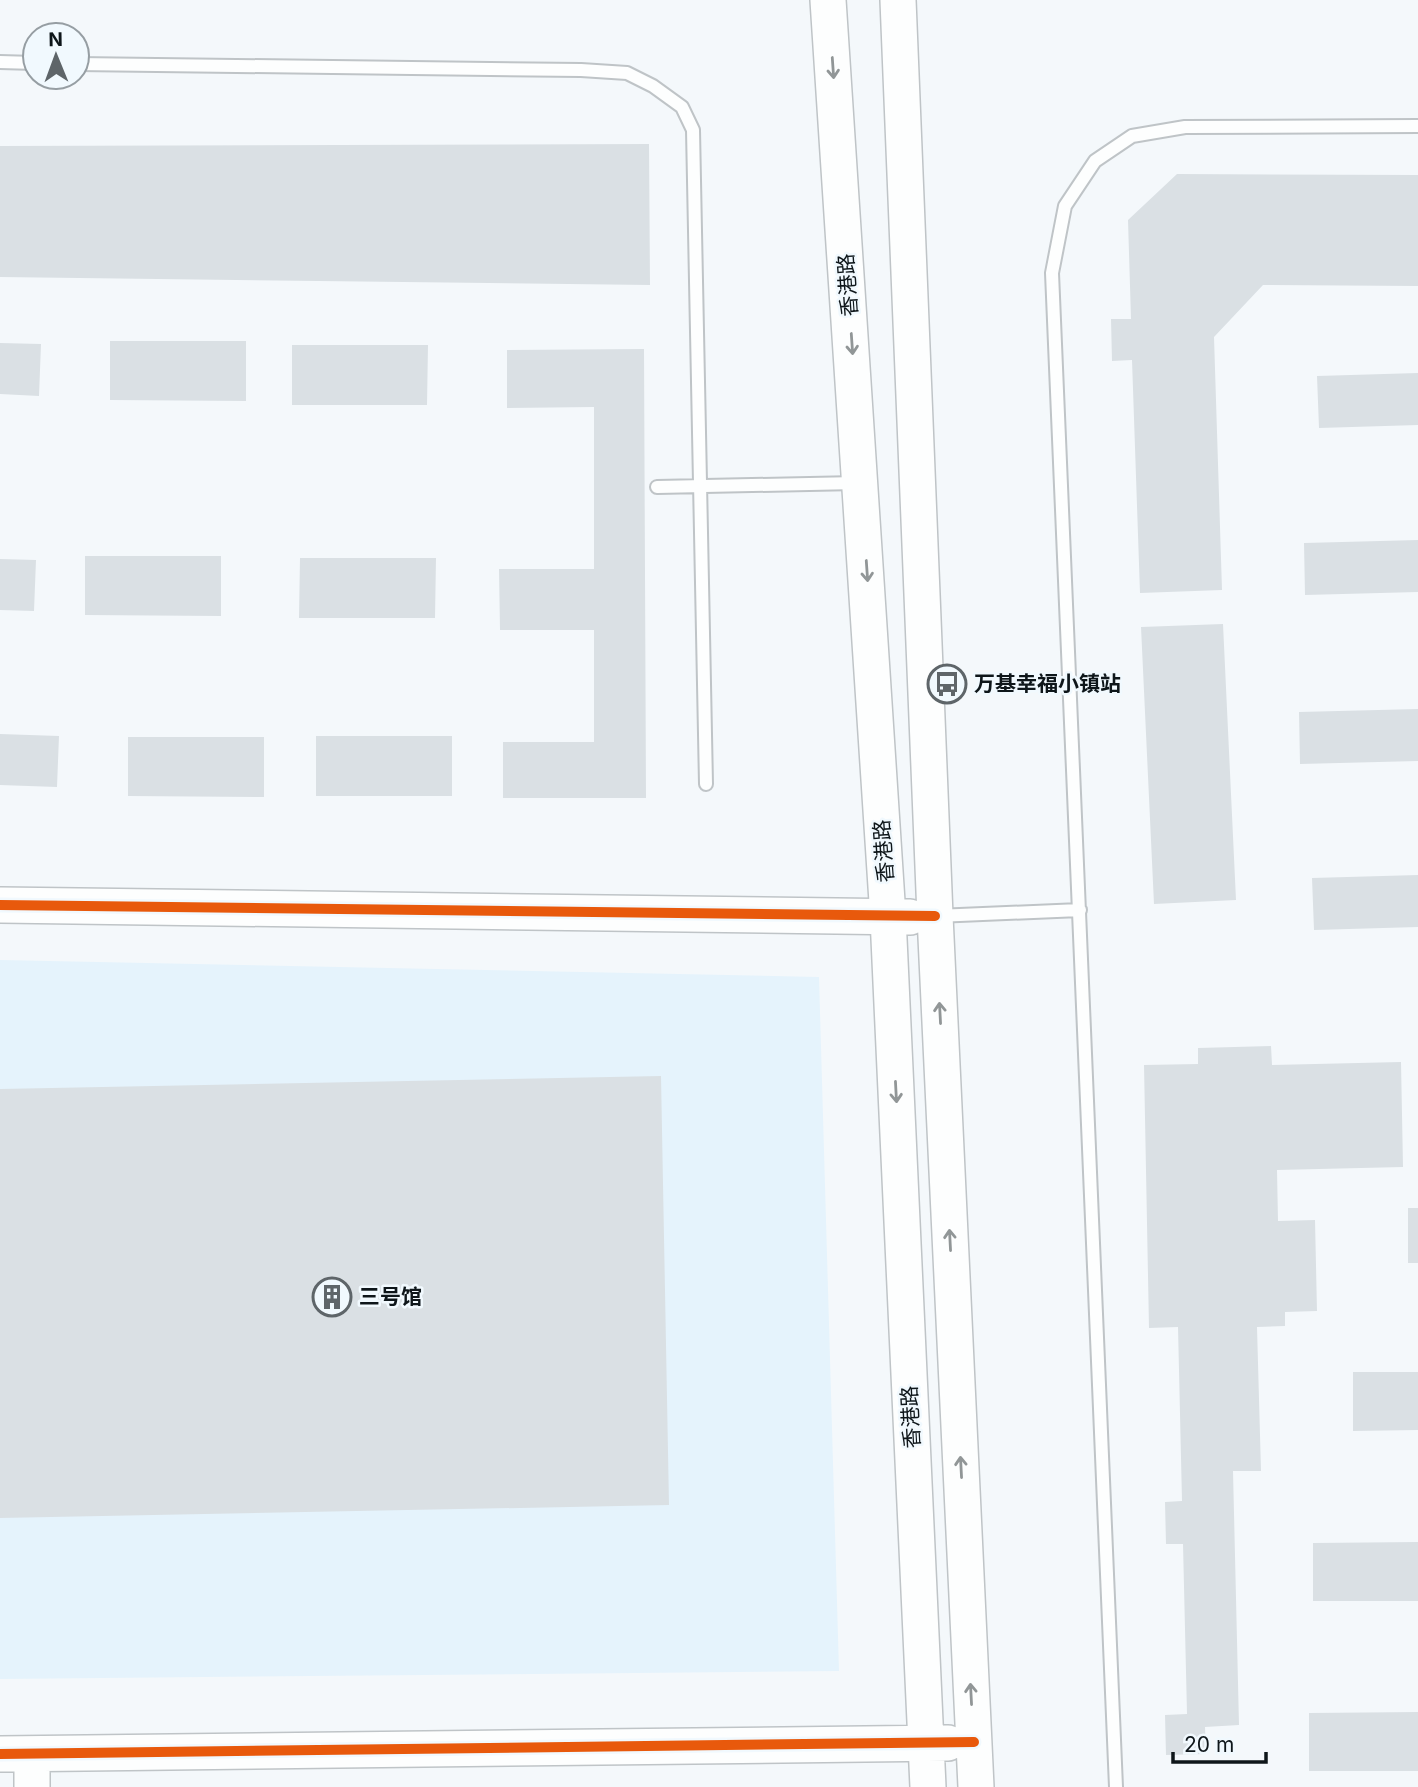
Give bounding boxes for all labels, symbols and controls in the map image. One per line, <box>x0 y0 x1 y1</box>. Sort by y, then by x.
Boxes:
north arrow <box>21 21 91 91</box>
text: N <box>48 28 63 51</box>
one-way arrow <box>826 56 839 79</box>
street label: 香港路 <box>833 253 862 317</box>
one-way arrow <box>845 332 858 355</box>
one-way arrow <box>860 559 873 582</box>
bus stop icon: 万基幸福小镇站 <box>926 663 968 705</box>
place label: 万基幸福小镇站 <box>974 671 1121 696</box>
street label: 香港路 <box>869 819 898 883</box>
one-way arrow <box>933 1001 946 1024</box>
one-way arrow <box>890 1080 903 1103</box>
one-way arrow <box>944 1229 957 1252</box>
building icon: 三号馆 <box>311 1276 353 1318</box>
place label: 三号馆 <box>359 1284 422 1309</box>
street label: 香港路 <box>896 1385 925 1449</box>
one-way arrow <box>954 1456 967 1479</box>
one-way arrow <box>965 1683 978 1706</box>
scale bar <box>1173 1720 1266 1764</box>
text: 20 m <box>1184 1732 1234 1757</box>

